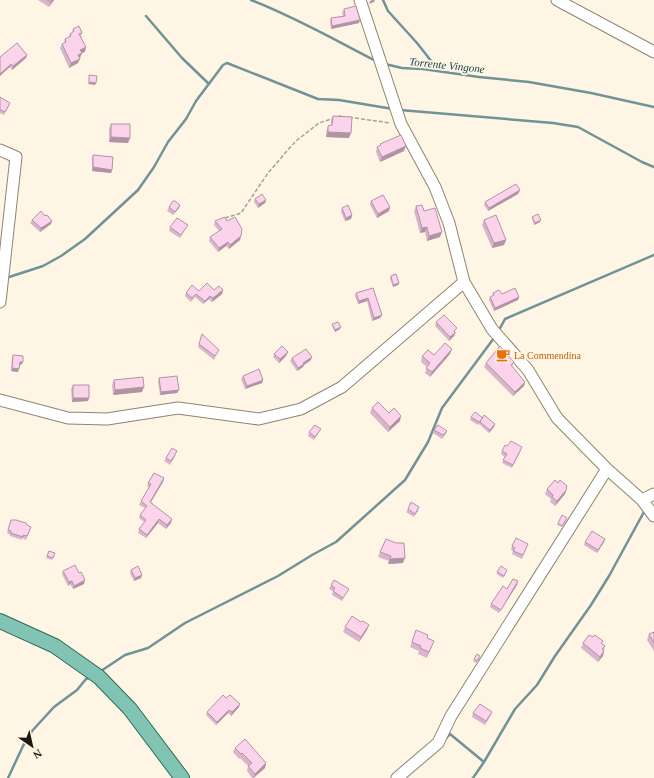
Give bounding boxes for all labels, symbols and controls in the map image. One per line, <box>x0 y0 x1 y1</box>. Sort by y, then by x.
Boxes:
water label: Torrente Vingone <box>409 55 485 75</box>
cafe icon: La Commendina <box>495 347 511 363</box>
place label: La Commendina <box>514 350 581 361</box>
north arrow <box>12 726 52 766</box>
text: N <box>31 747 44 762</box>

